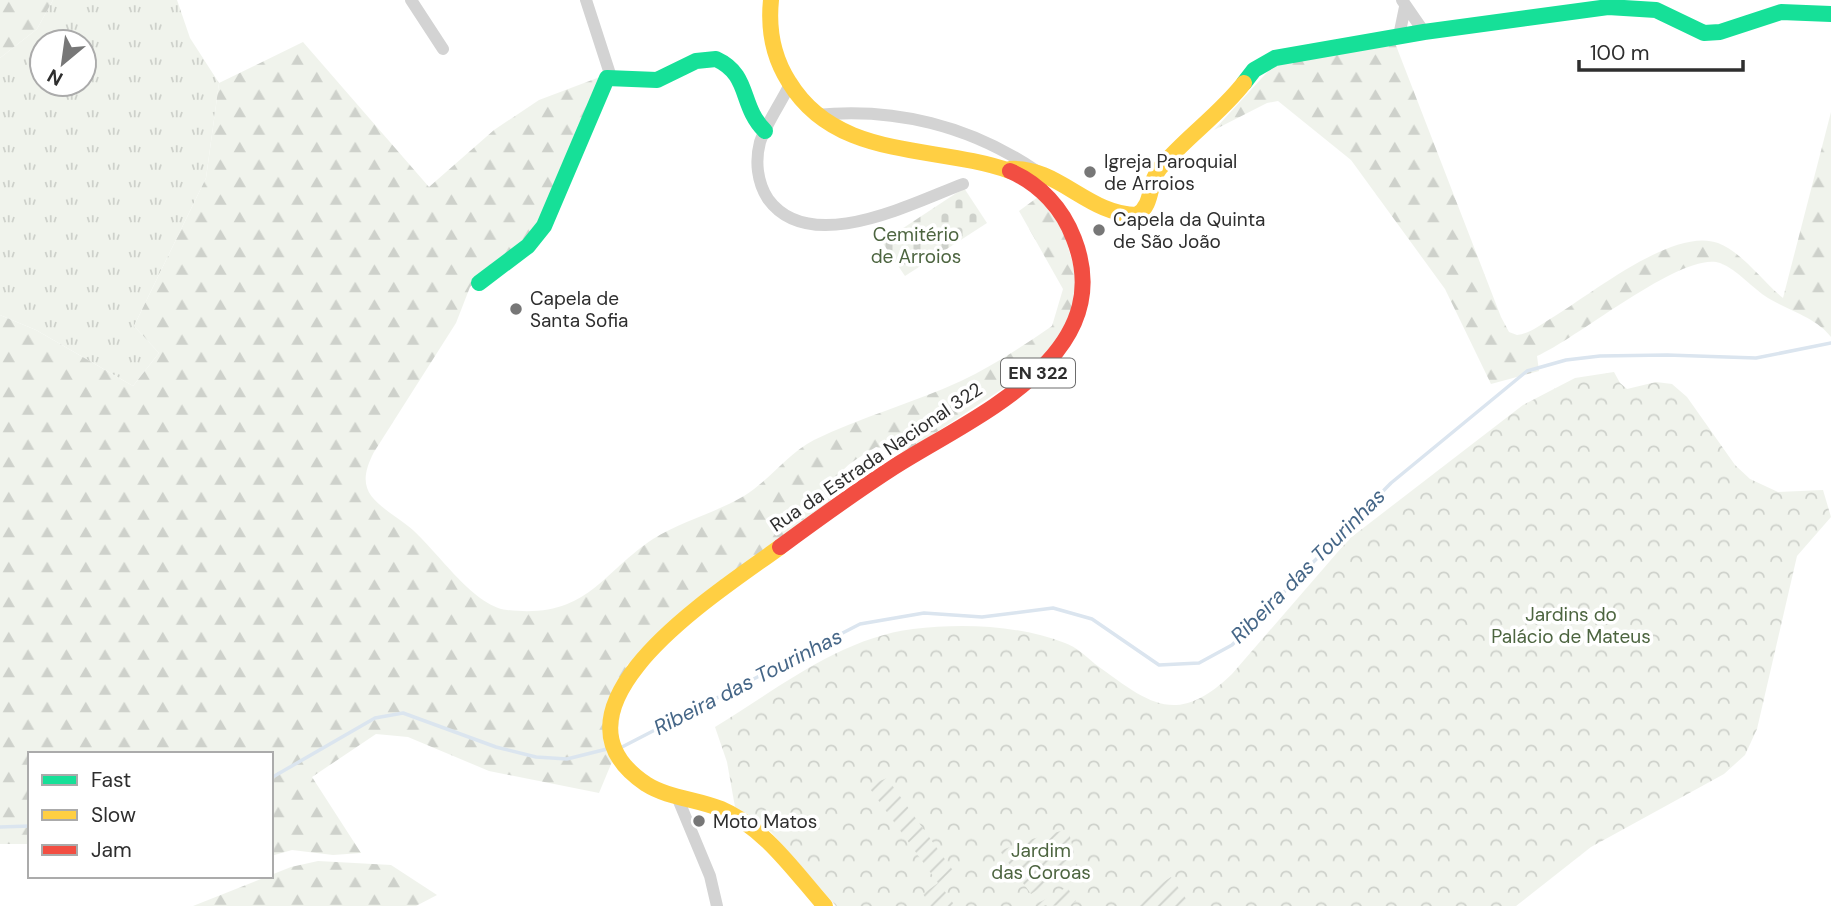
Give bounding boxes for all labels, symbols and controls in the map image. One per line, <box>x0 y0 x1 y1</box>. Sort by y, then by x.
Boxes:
north arrow <box>28 28 98 98</box>
scale bar <box>1579 28 1744 72</box>
text: 100 m <box>1590 39 1650 67</box>
text: N <box>43 63 67 92</box>
place label: Igreja Paroquial de Arroios <box>1104 149 1237 196</box>
marker: Igreja Paroquial de Arroios <box>1082 164 1098 180</box>
place label: Capela da Quinta de São João <box>1113 207 1265 254</box>
park label: Cemitério de Arroios <box>871 222 961 269</box>
marker: Capela da Quinta de São João <box>1091 222 1107 238</box>
place label: Capela de Santa Sofia <box>530 286 628 333</box>
marker: Capela de Santa Sofia <box>508 301 524 317</box>
road number: EN 322 <box>1001 358 1075 388</box>
street label: Rua da Estrada Nacional 322 <box>765 377 987 537</box>
water label: Ribeira das Tourinhas <box>1225 483 1391 649</box>
park label: Jardins do Palácio de Mateus <box>1491 602 1651 649</box>
water label: Ribeira das Tourinhas <box>649 622 847 742</box>
legend <box>28 752 273 878</box>
text: Fast <box>91 766 131 794</box>
text: Slow <box>91 801 136 829</box>
place label: Moto Matos <box>713 809 817 834</box>
marker: Moto Matos <box>691 813 707 829</box>
text: Jam <box>91 836 132 864</box>
park label: Jardim das Coroas <box>991 838 1091 885</box>

